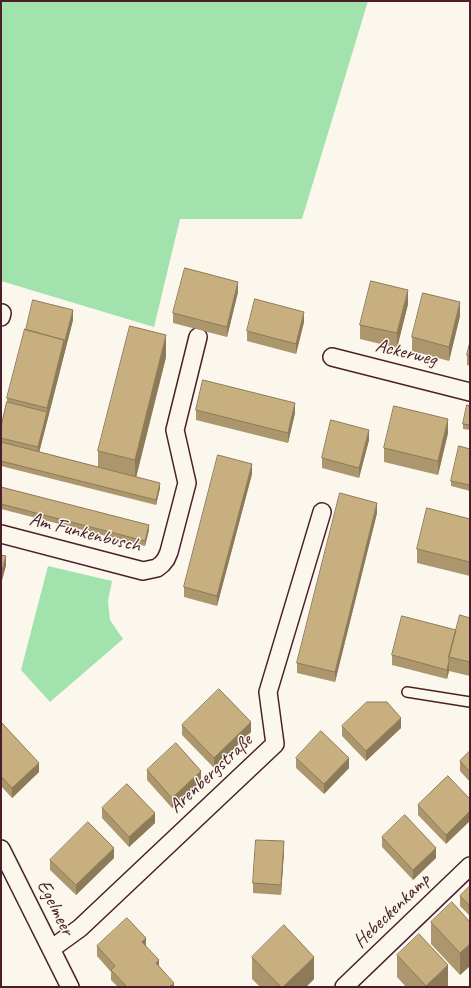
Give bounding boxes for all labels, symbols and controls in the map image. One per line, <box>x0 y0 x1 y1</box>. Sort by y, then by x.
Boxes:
street label: Ackerweg <box>373 334 439 372</box>
street label: Am Funkenbusch <box>27 508 143 558</box>
street label: Arenbergstraße <box>164 729 258 819</box>
street label: Hebeckenkamp <box>349 868 435 954</box>
street label: Egelmeer <box>31 876 79 940</box>

